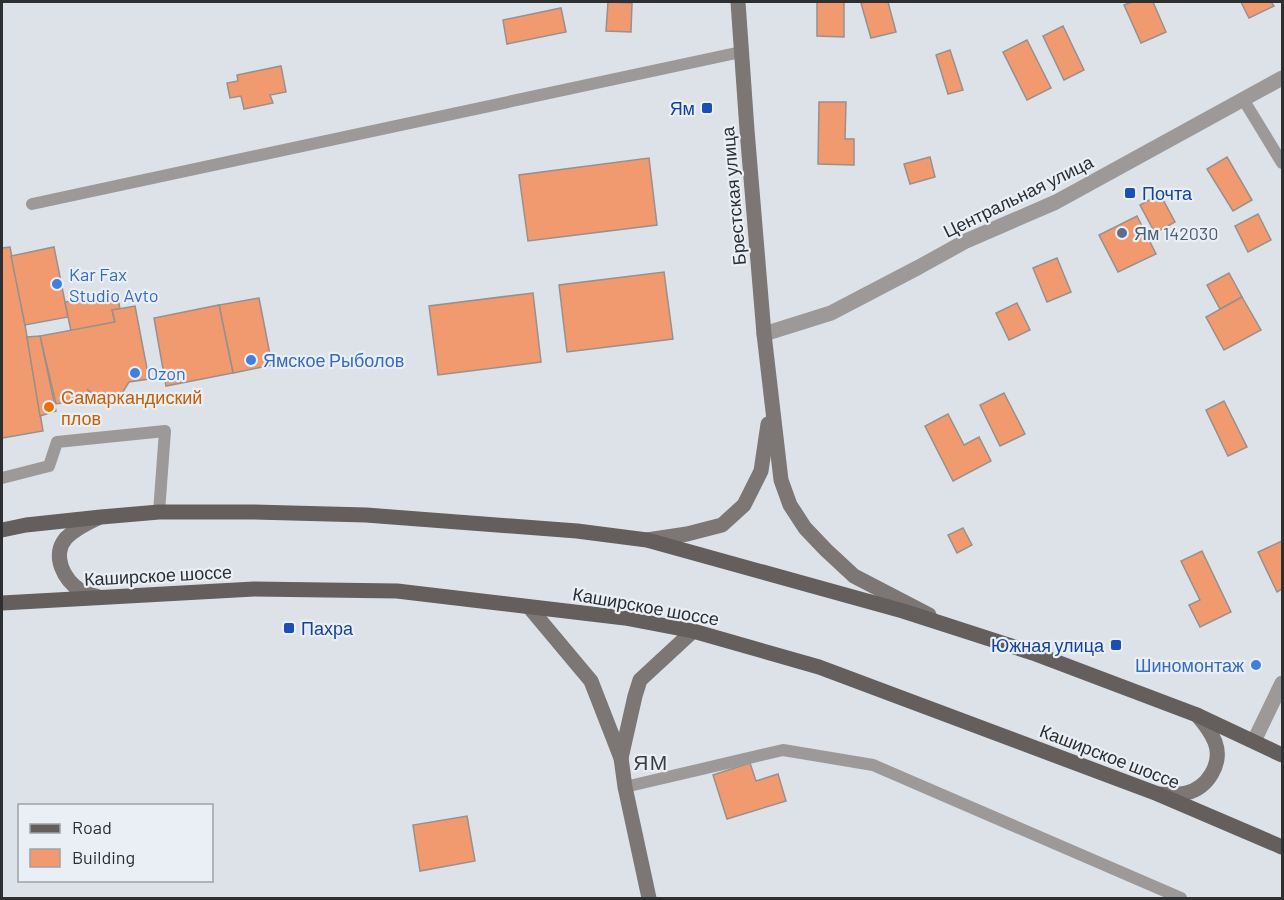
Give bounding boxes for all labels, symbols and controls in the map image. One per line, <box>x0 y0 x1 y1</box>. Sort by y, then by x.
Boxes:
place label: Ям <box>670 97 695 119</box>
marker: Ям <box>700 101 714 115</box>
street label: Брестская улица <box>716 125 750 266</box>
street label: Центральная улица <box>939 150 1097 242</box>
place label: Почта <box>1142 182 1193 204</box>
marker: Почта <box>1123 186 1137 200</box>
place label: Ям 142030 <box>1134 222 1218 244</box>
marker: Ям 142030 <box>1115 226 1129 240</box>
place label: Kar Fax Studio Avto <box>69 263 159 306</box>
marker: Kar Fax Studio Avto <box>50 277 64 291</box>
place label: Ямское Рыболов <box>263 349 404 371</box>
marker: Ямское Рыболов <box>244 353 258 367</box>
place label: Ozon <box>147 362 186 384</box>
marker: Ozon <box>128 366 142 380</box>
place label: Самаркандиский плов <box>61 386 202 429</box>
marker: Самаркандиский плов <box>42 400 56 414</box>
street label: Каширское шоссе <box>83 560 233 590</box>
street label: Каширское шоссе <box>571 582 721 630</box>
place label: Пахра <box>301 617 354 639</box>
marker: Пахра <box>282 621 296 635</box>
place label: Южная улица <box>991 634 1105 656</box>
marker: Южная улица <box>1109 638 1123 652</box>
place label: Шиномонтаж <box>1135 654 1244 676</box>
marker: Шиномонтаж <box>1249 658 1263 672</box>
street label: Каширское шоссе <box>1037 719 1183 793</box>
district label: ЯМ <box>633 749 669 774</box>
legend <box>18 804 213 882</box>
text: Road <box>72 816 112 838</box>
text: Building <box>72 846 135 868</box>

